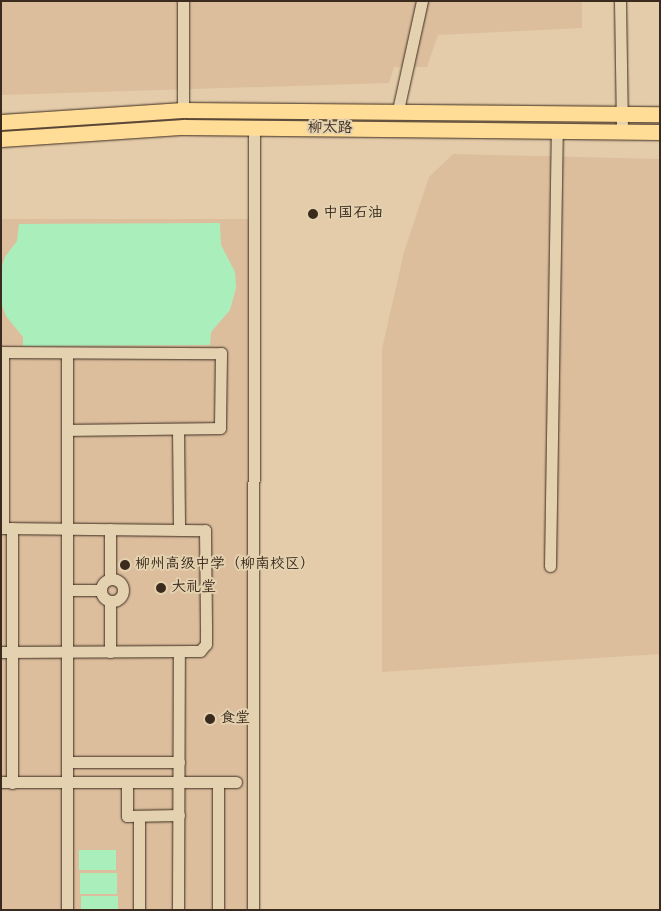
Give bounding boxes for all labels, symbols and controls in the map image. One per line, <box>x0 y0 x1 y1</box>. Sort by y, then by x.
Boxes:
street label: 柳太路 <box>308 120 352 138</box>
place label: 中国石油 <box>323 205 383 223</box>
marker: 中国石油 <box>307 208 319 220</box>
place label: 柳州高级中学（柳南校区） <box>135 556 315 574</box>
marker: 柳州高级中学（柳南校区） <box>119 559 131 571</box>
place label: 大礼堂 <box>171 579 216 597</box>
marker: 大礼堂 <box>155 582 167 594</box>
place label: 食堂 <box>220 710 250 728</box>
marker: 食堂 <box>204 713 216 725</box>

